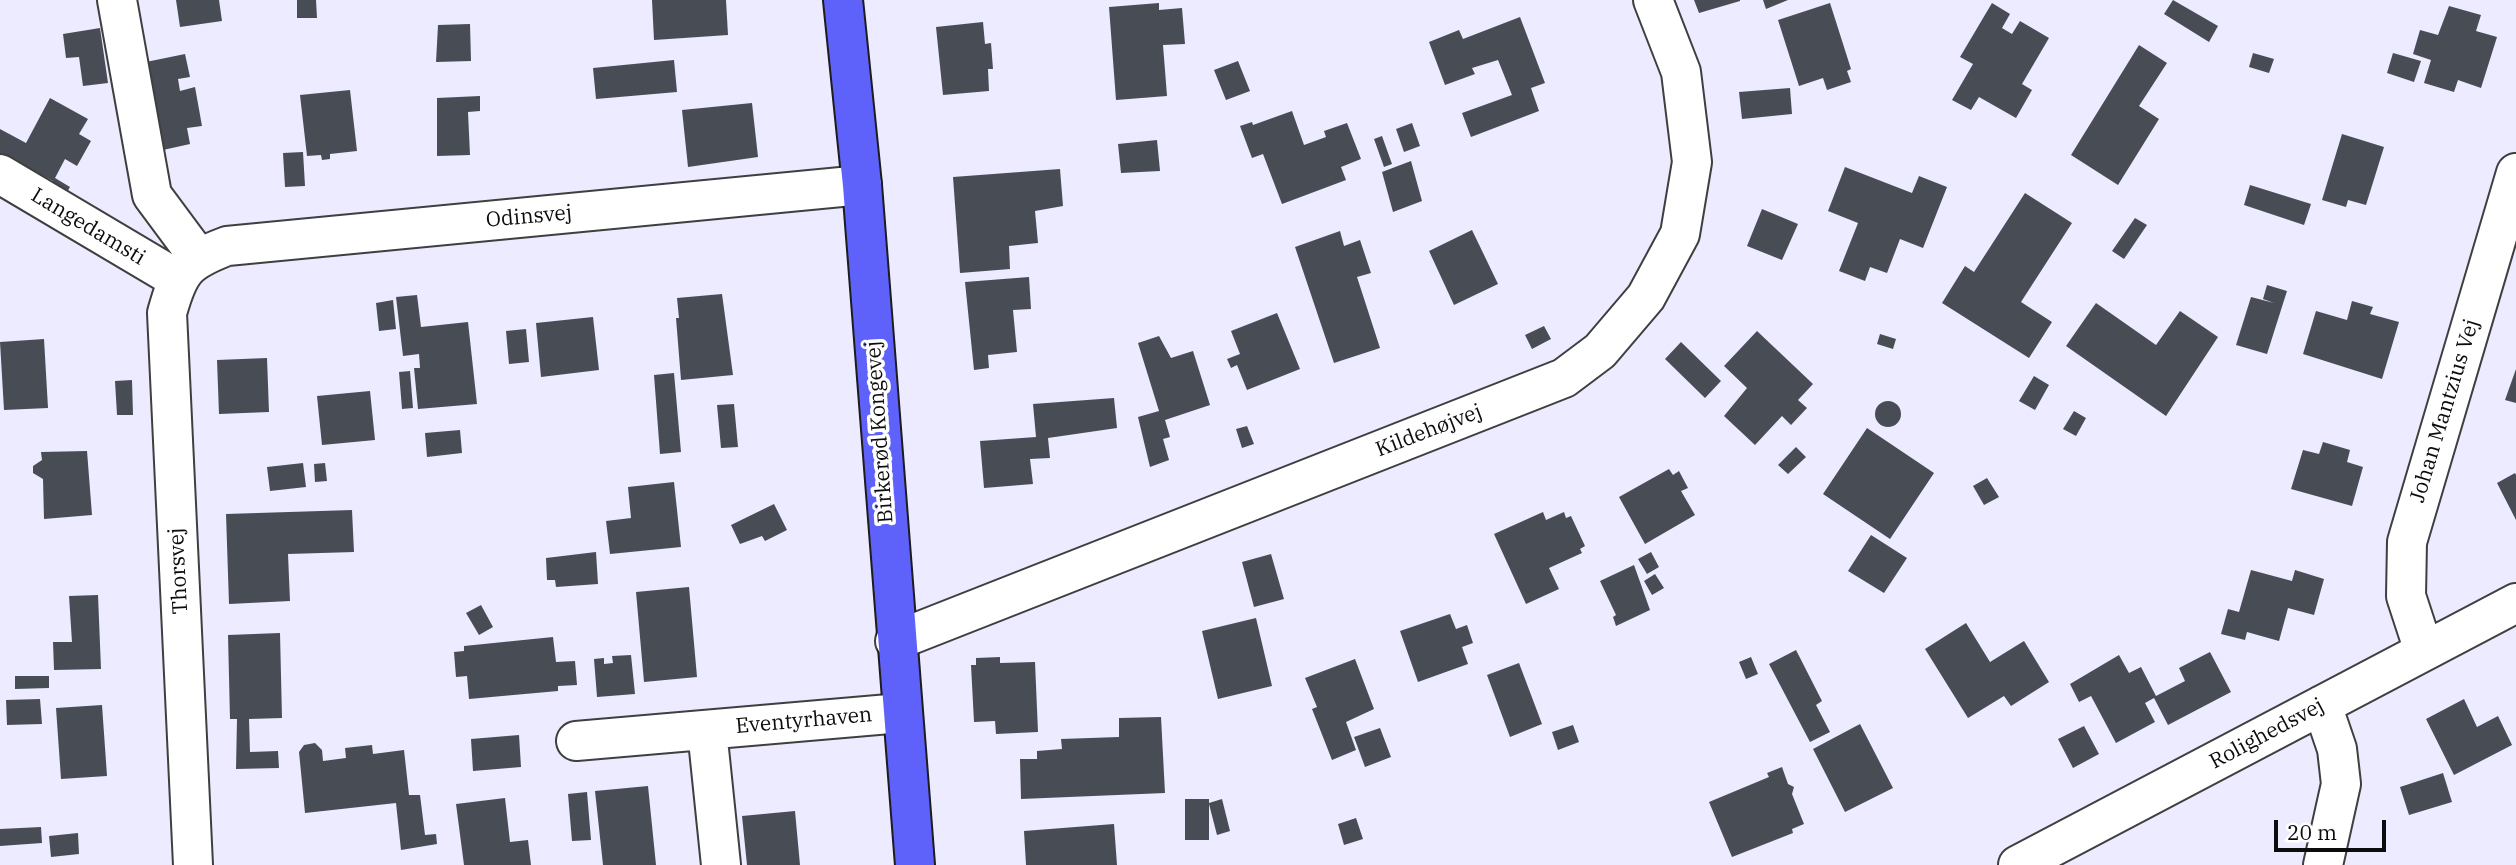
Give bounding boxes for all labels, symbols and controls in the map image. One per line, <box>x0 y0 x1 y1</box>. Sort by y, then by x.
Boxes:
street label: Langedamsti <box>26 183 150 271</box>
street label: Odinsvej <box>485 201 573 233</box>
street label: Johan Mantzius Vej <box>2405 316 2485 506</box>
street label: Birkerød Kongevej <box>861 340 899 524</box>
street label: Kildehøjvej <box>1372 399 1486 463</box>
street label: Thorsvej <box>164 527 194 615</box>
street label: Rolighedsvej <box>2205 693 2329 775</box>
street label: Eventyrhaven <box>735 702 873 740</box>
scale bar <box>2278 806 2390 850</box>
text: 20 m <box>2287 818 2337 846</box>

